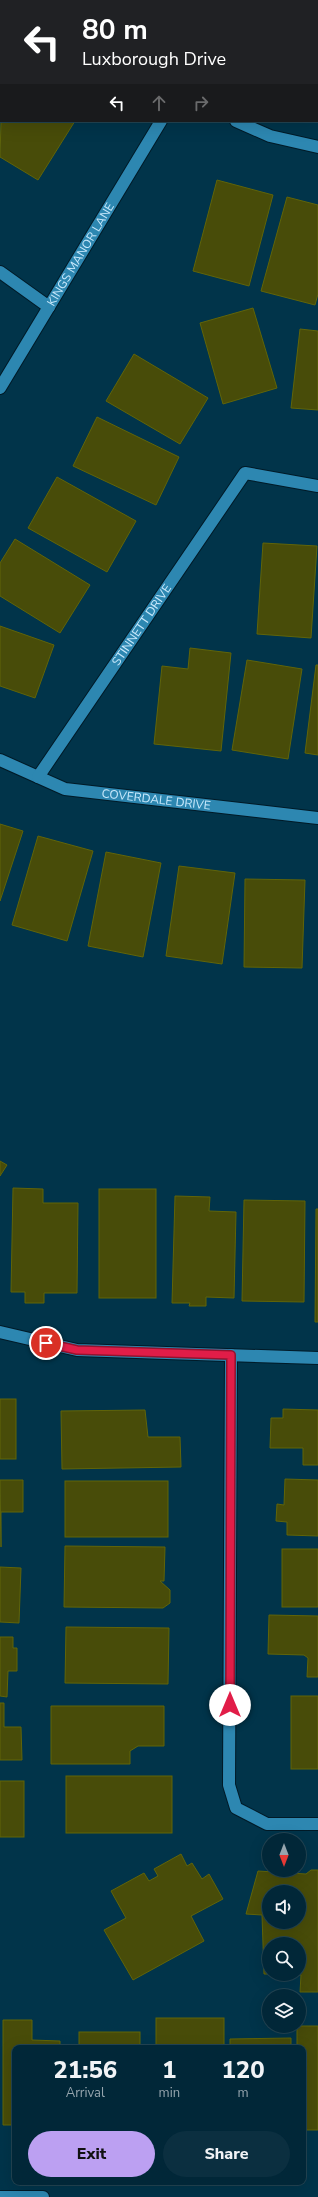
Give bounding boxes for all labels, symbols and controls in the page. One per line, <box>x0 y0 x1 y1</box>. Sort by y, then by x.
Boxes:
text: 80 m <box>82 11 148 49</box>
icon: left <box>16 16 68 68</box>
text: Luxborough Drive <box>82 47 226 71</box>
icon: left <box>106 92 128 114</box>
icon: ahead <box>148 92 170 114</box>
icon: right <box>190 92 212 114</box>
street label: KINGS MANOR LANE <box>43 200 118 309</box>
street label: STINNETT DRIVE <box>108 581 175 669</box>
street label: COVERDALE DRIVE <box>101 785 212 814</box>
pin <box>29 1326 63 1360</box>
icon: arrive <box>35 1332 57 1354</box>
position arrow <box>209 1684 251 1726</box>
north arrow <box>262 1833 306 1877</box>
map controls <box>262 1833 306 2033</box>
button: sound <box>262 1885 306 1929</box>
button: search <box>262 1937 306 1981</box>
button: layers <box>262 1989 306 2033</box>
text: 21:56 <box>53 2054 117 2086</box>
text: 1 <box>162 2054 177 2086</box>
text: 120 <box>221 2054 265 2086</box>
text: Arrival <box>66 2084 105 2102</box>
text: min <box>159 2084 180 2102</box>
text: m <box>237 2084 249 2102</box>
button: Exit <box>28 2131 155 2177</box>
button: Share <box>163 2131 290 2177</box>

